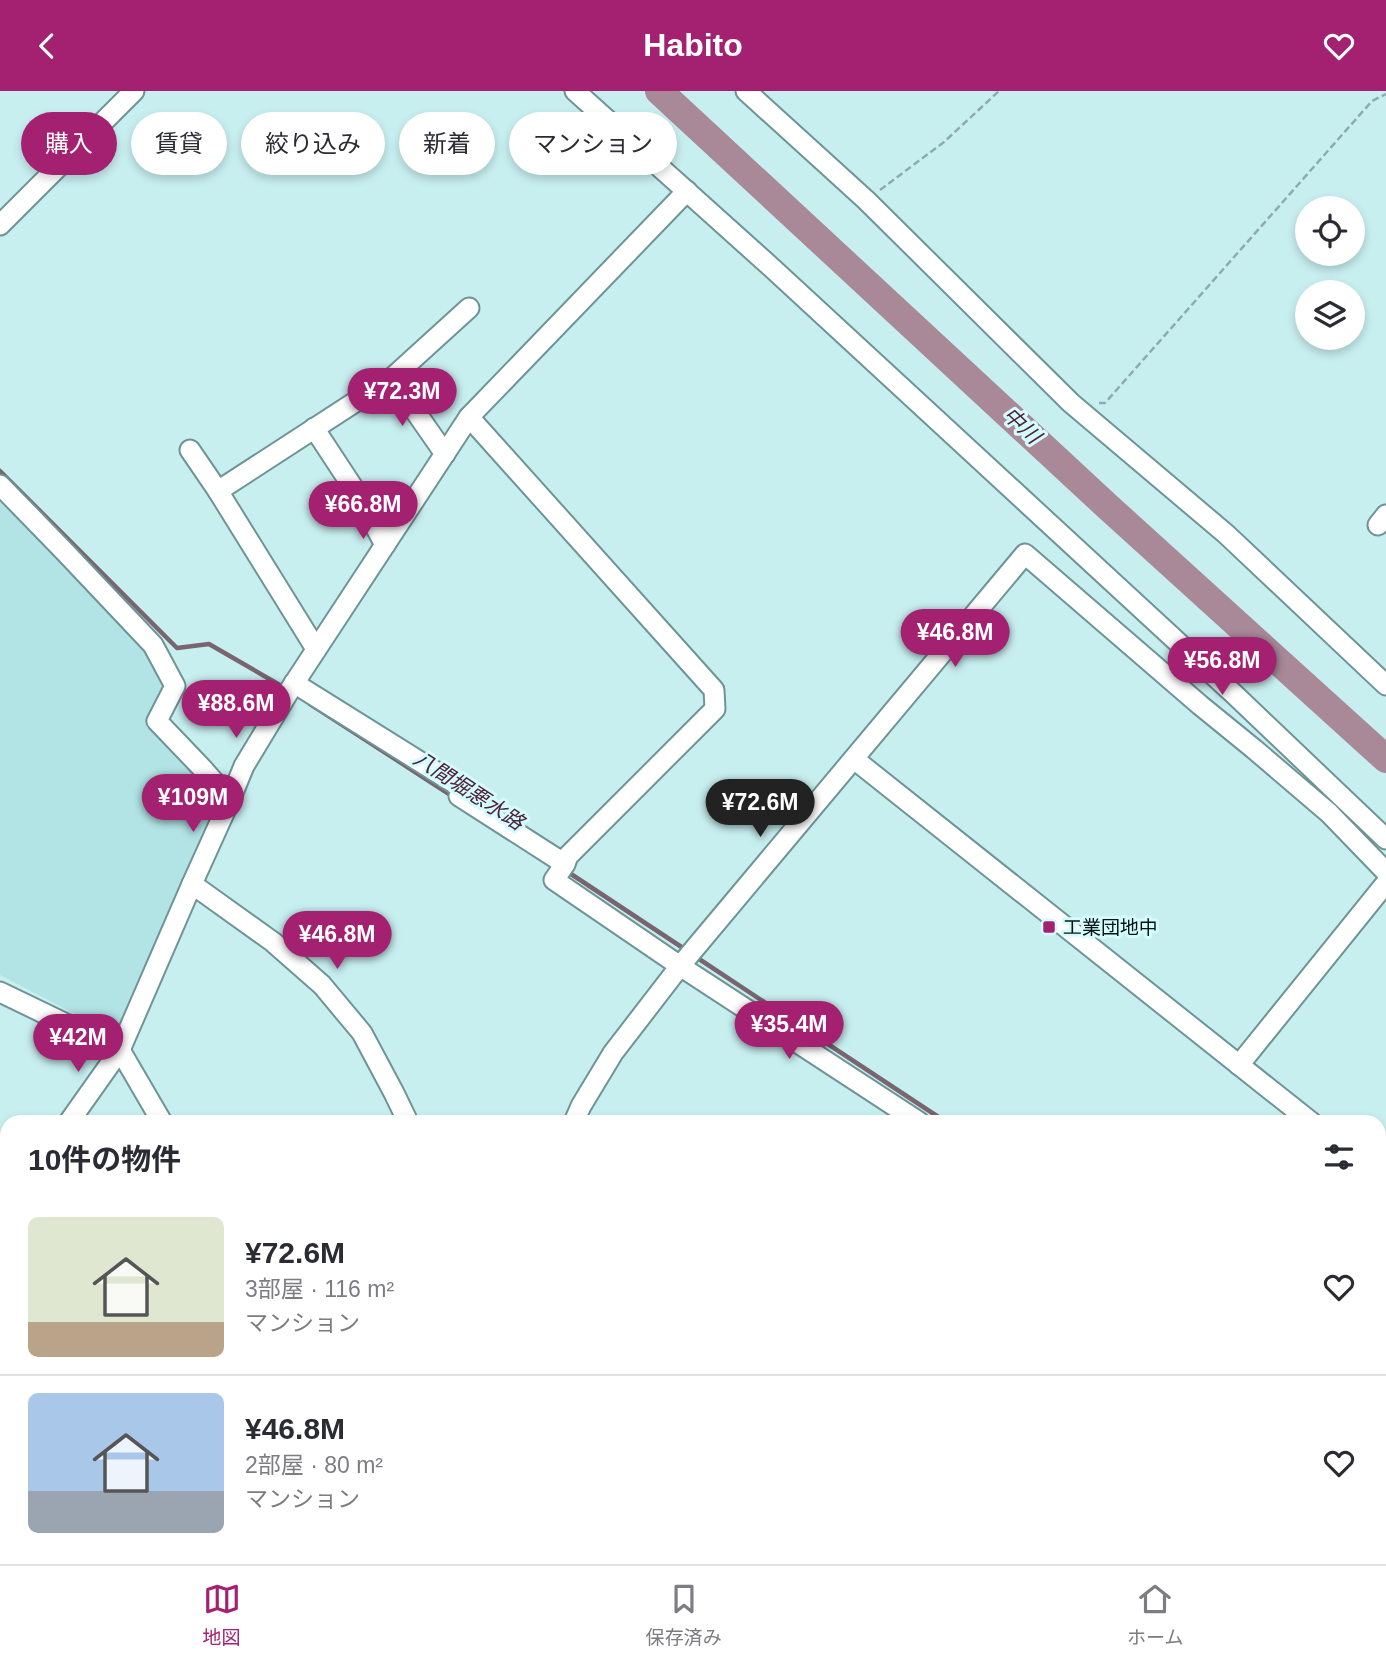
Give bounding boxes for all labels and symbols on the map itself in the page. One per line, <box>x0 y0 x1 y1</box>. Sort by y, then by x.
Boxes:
pin: ¥72.3M <box>345 369 459 428</box>
water label: 中川 <box>999 402 1047 449</box>
pin: ¥66.8M <box>306 482 420 541</box>
pin: ¥46.8M <box>898 609 1012 669</box>
pin: ¥56.8M <box>1165 637 1279 697</box>
pin: ¥88.6M <box>179 681 293 740</box>
water label: 八間堀悪水路 <box>410 746 530 835</box>
pin: ¥109M <box>144 775 242 834</box>
pin: ¥72.6M <box>703 779 817 839</box>
pin: ¥46.8M <box>280 911 394 971</box>
place label: 工業団地中 <box>1063 917 1158 938</box>
marker: 工業団地中 <box>1041 919 1057 935</box>
pin: ¥35.4M <box>732 1002 846 1061</box>
pin: ¥42M <box>37 1014 119 1074</box>

